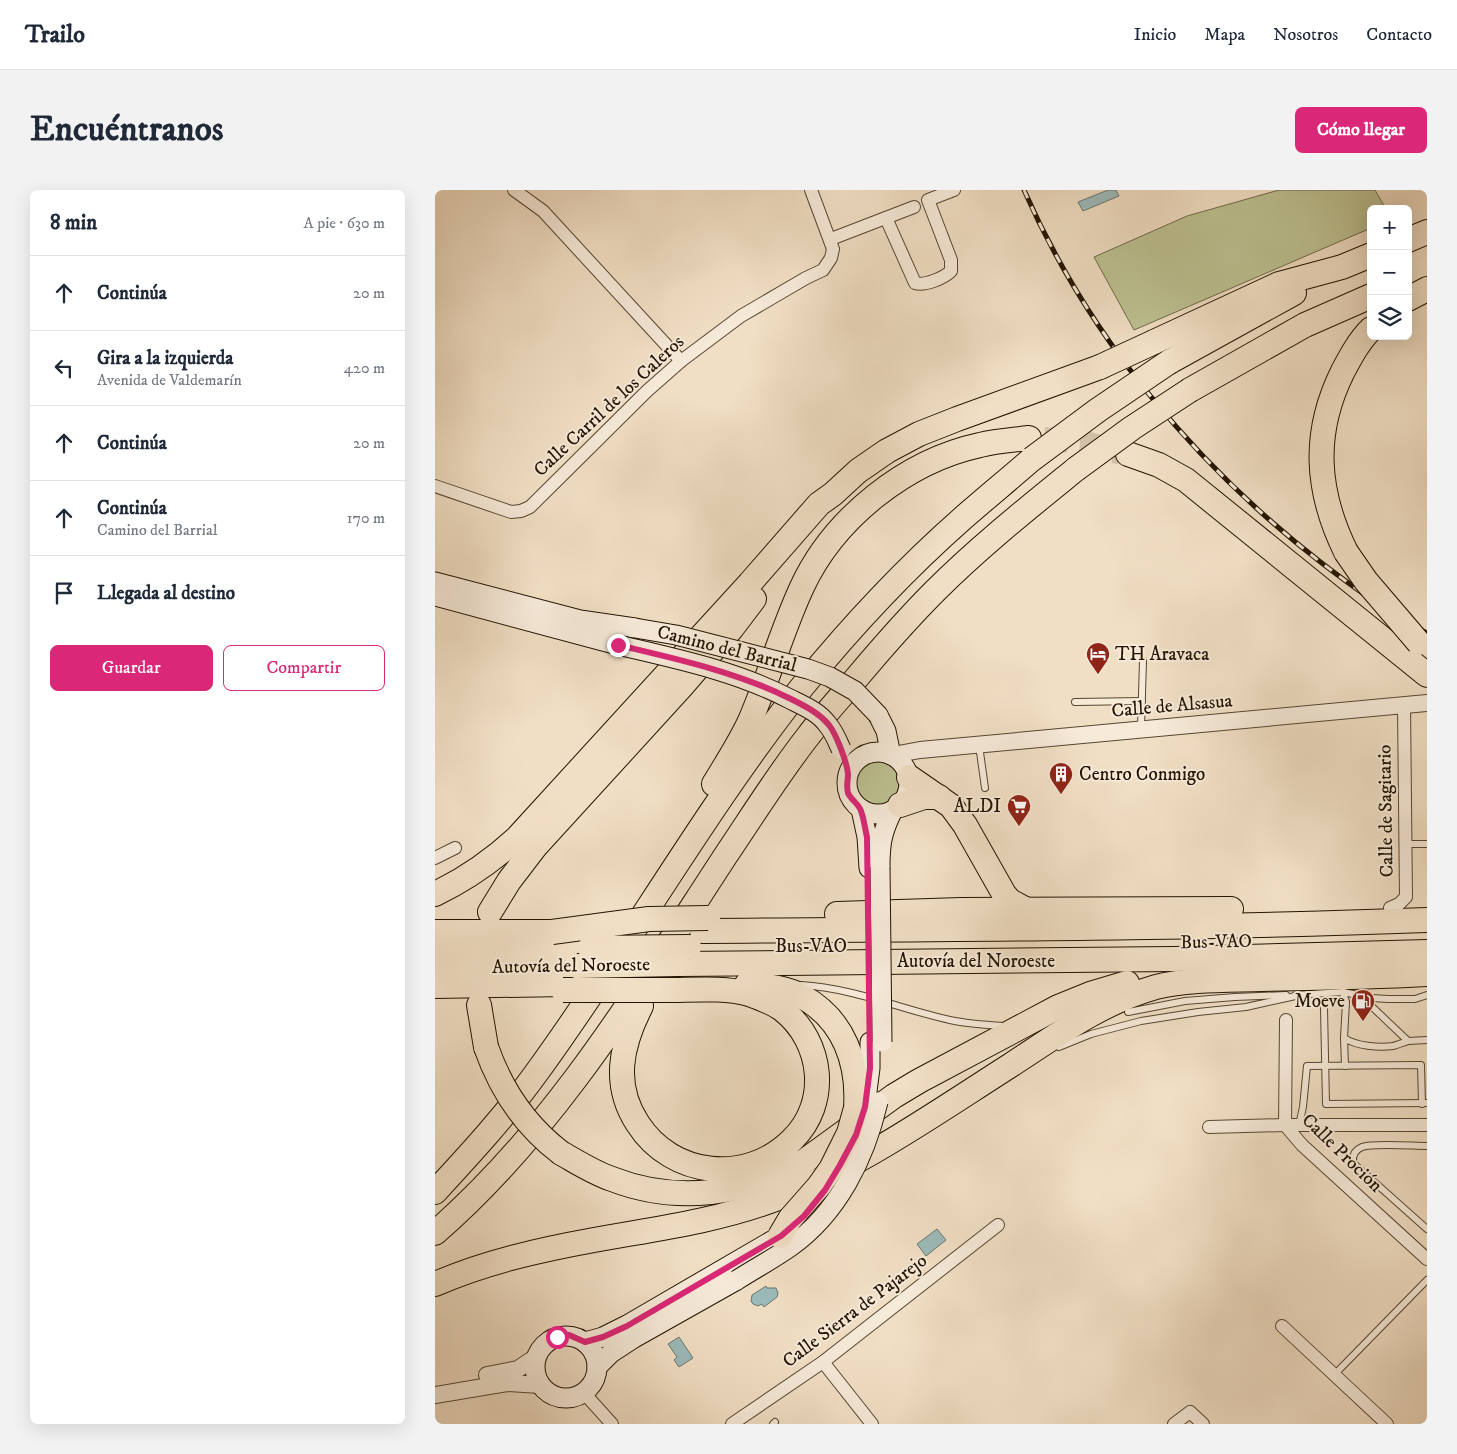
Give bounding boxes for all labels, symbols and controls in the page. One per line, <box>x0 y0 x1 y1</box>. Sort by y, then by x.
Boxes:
text: Trailo <box>25 20 85 50</box>
text: Inicio <box>1134 24 1176 46</box>
text: Mapa <box>1204 24 1245 46</box>
text: Nosotros <box>1273 24 1338 46</box>
text: Contacto <box>1366 24 1432 46</box>
button: Cómo llegar <box>1295 107 1427 153</box>
text: Encuéntranos <box>30 108 224 152</box>
map controls <box>1367 205 1412 340</box>
button: + <box>1367 205 1412 250</box>
text: 8 min <box>50 210 97 236</box>
text: A pie · 630 m <box>304 213 385 233</box>
button: − <box>1367 250 1412 295</box>
icon: ahead <box>50 279 78 307</box>
text: Continúa <box>97 282 167 305</box>
text: 20 m <box>353 283 385 303</box>
button: layers <box>1367 295 1412 340</box>
street label: Calle Carril de los Caleros <box>529 330 689 482</box>
text: Gira a la izquierda <box>97 347 233 370</box>
icon: left <box>50 354 78 382</box>
text: 420 m <box>344 358 385 378</box>
text: Avenida de Valdemarín <box>97 370 242 390</box>
icon: ahead <box>50 429 78 457</box>
text: Continúa <box>97 432 167 455</box>
text: 20 m <box>353 433 385 453</box>
text: Continúa <box>97 497 167 520</box>
icon: ahead <box>50 504 78 532</box>
text: 170 m <box>347 508 385 528</box>
text: Camino del Barrial <box>97 520 218 540</box>
icon: arrive <box>50 579 78 607</box>
text: Llegada al destino <box>97 582 235 605</box>
street label: Camino del Barrial <box>655 621 799 678</box>
route end <box>607 634 630 657</box>
hotel icon: TH Aravaca <box>1085 641 1111 675</box>
place label: TH Aravaca <box>1115 643 1209 666</box>
button: Guardar <box>50 645 213 691</box>
button: Compartir <box>223 645 385 691</box>
street label: Calle de Alsasua <box>1111 689 1233 723</box>
street label: Calle de Sagitario <box>1373 744 1399 878</box>
building icon: Centro Conmigo <box>1048 761 1074 795</box>
place label: Centro Conmigo <box>1079 763 1205 786</box>
supermarket icon: ALDI <box>1006 793 1032 827</box>
place label: ALDI <box>953 795 1001 818</box>
street label: Bus-VAO <box>1180 930 1252 954</box>
street label: Bus-VAO <box>775 935 847 958</box>
street label: Autovía del Noroeste <box>897 950 1055 973</box>
street label: Autovía del Noroeste <box>492 953 650 979</box>
fuel station icon: Moeve <box>1350 988 1376 1022</box>
place label: Moeve <box>1295 990 1345 1013</box>
street label: Calle Proción <box>1297 1109 1387 1197</box>
street label: Calle Sierra de Pajarejo <box>778 1249 932 1373</box>
route start <box>546 1326 569 1349</box>

